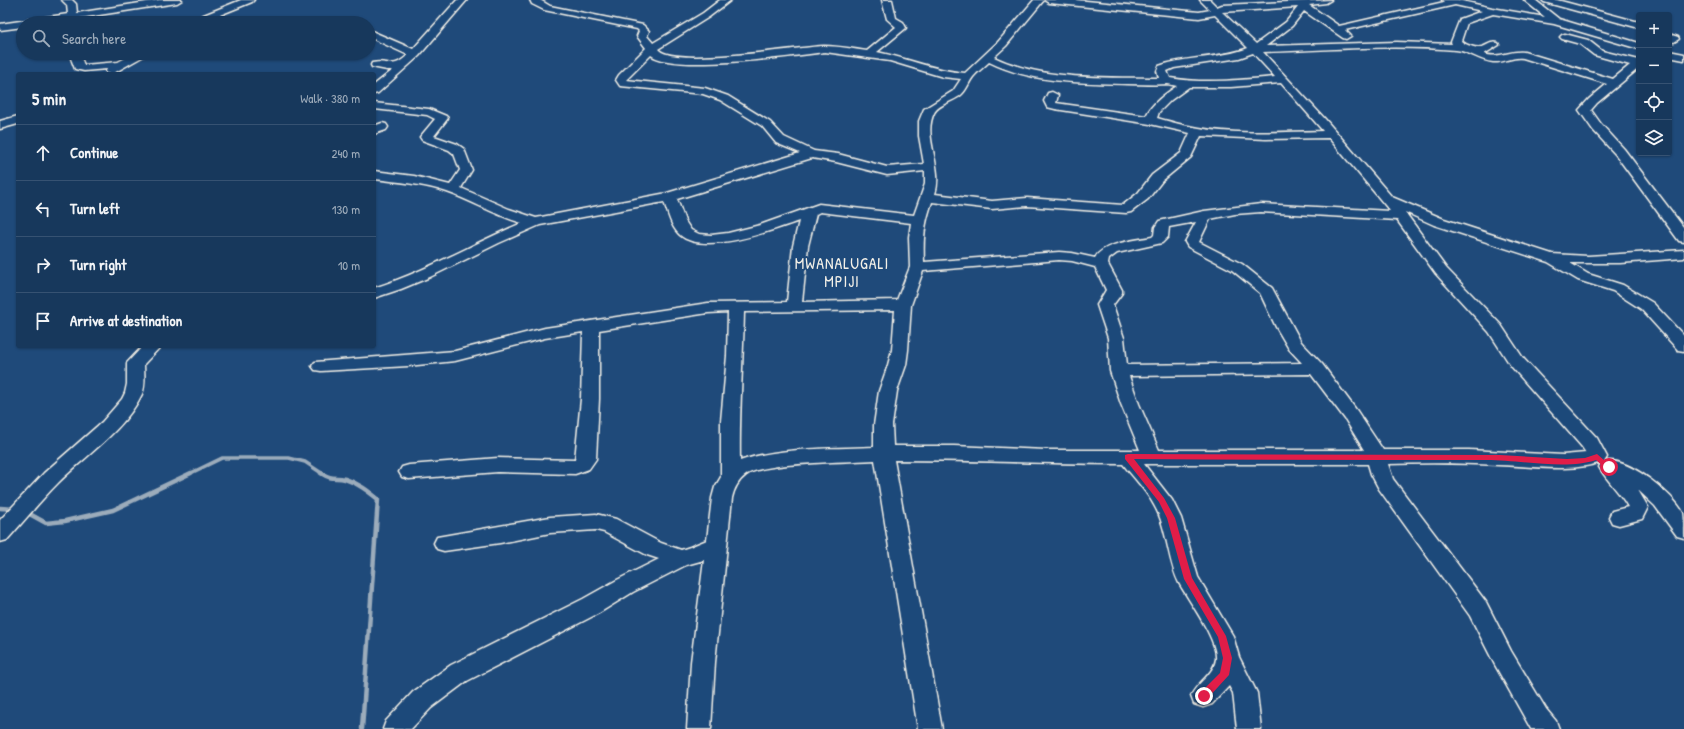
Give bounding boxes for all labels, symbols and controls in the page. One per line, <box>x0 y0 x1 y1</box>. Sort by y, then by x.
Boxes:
map controls <box>1636 12 1672 156</box>
button: + <box>1636 12 1672 48</box>
search box <box>16 16 376 60</box>
icon: search <box>30 27 52 49</box>
text: Search here <box>62 28 126 49</box>
button: − <box>1636 48 1672 84</box>
button: locate <box>1636 84 1672 120</box>
text: 5 min <box>32 87 66 110</box>
text: Walk · 380 m <box>300 89 360 107</box>
button: layers <box>1636 120 1672 156</box>
icon: ahead <box>32 142 54 164</box>
text: Continue <box>70 142 118 163</box>
text: 240 m <box>331 144 360 162</box>
icon: left <box>32 198 54 220</box>
text: Turn left <box>70 198 120 219</box>
text: 130 m <box>332 200 360 218</box>
district label: MWANALUGALI MPIJI <box>795 252 889 292</box>
icon: right <box>32 254 54 276</box>
text: Turn right <box>70 254 126 275</box>
text: 10 m <box>338 256 360 274</box>
icon: arrive <box>32 310 54 332</box>
text: Arrive at destination <box>70 310 182 331</box>
route start <box>1600 458 1618 476</box>
route end <box>1195 687 1213 705</box>

